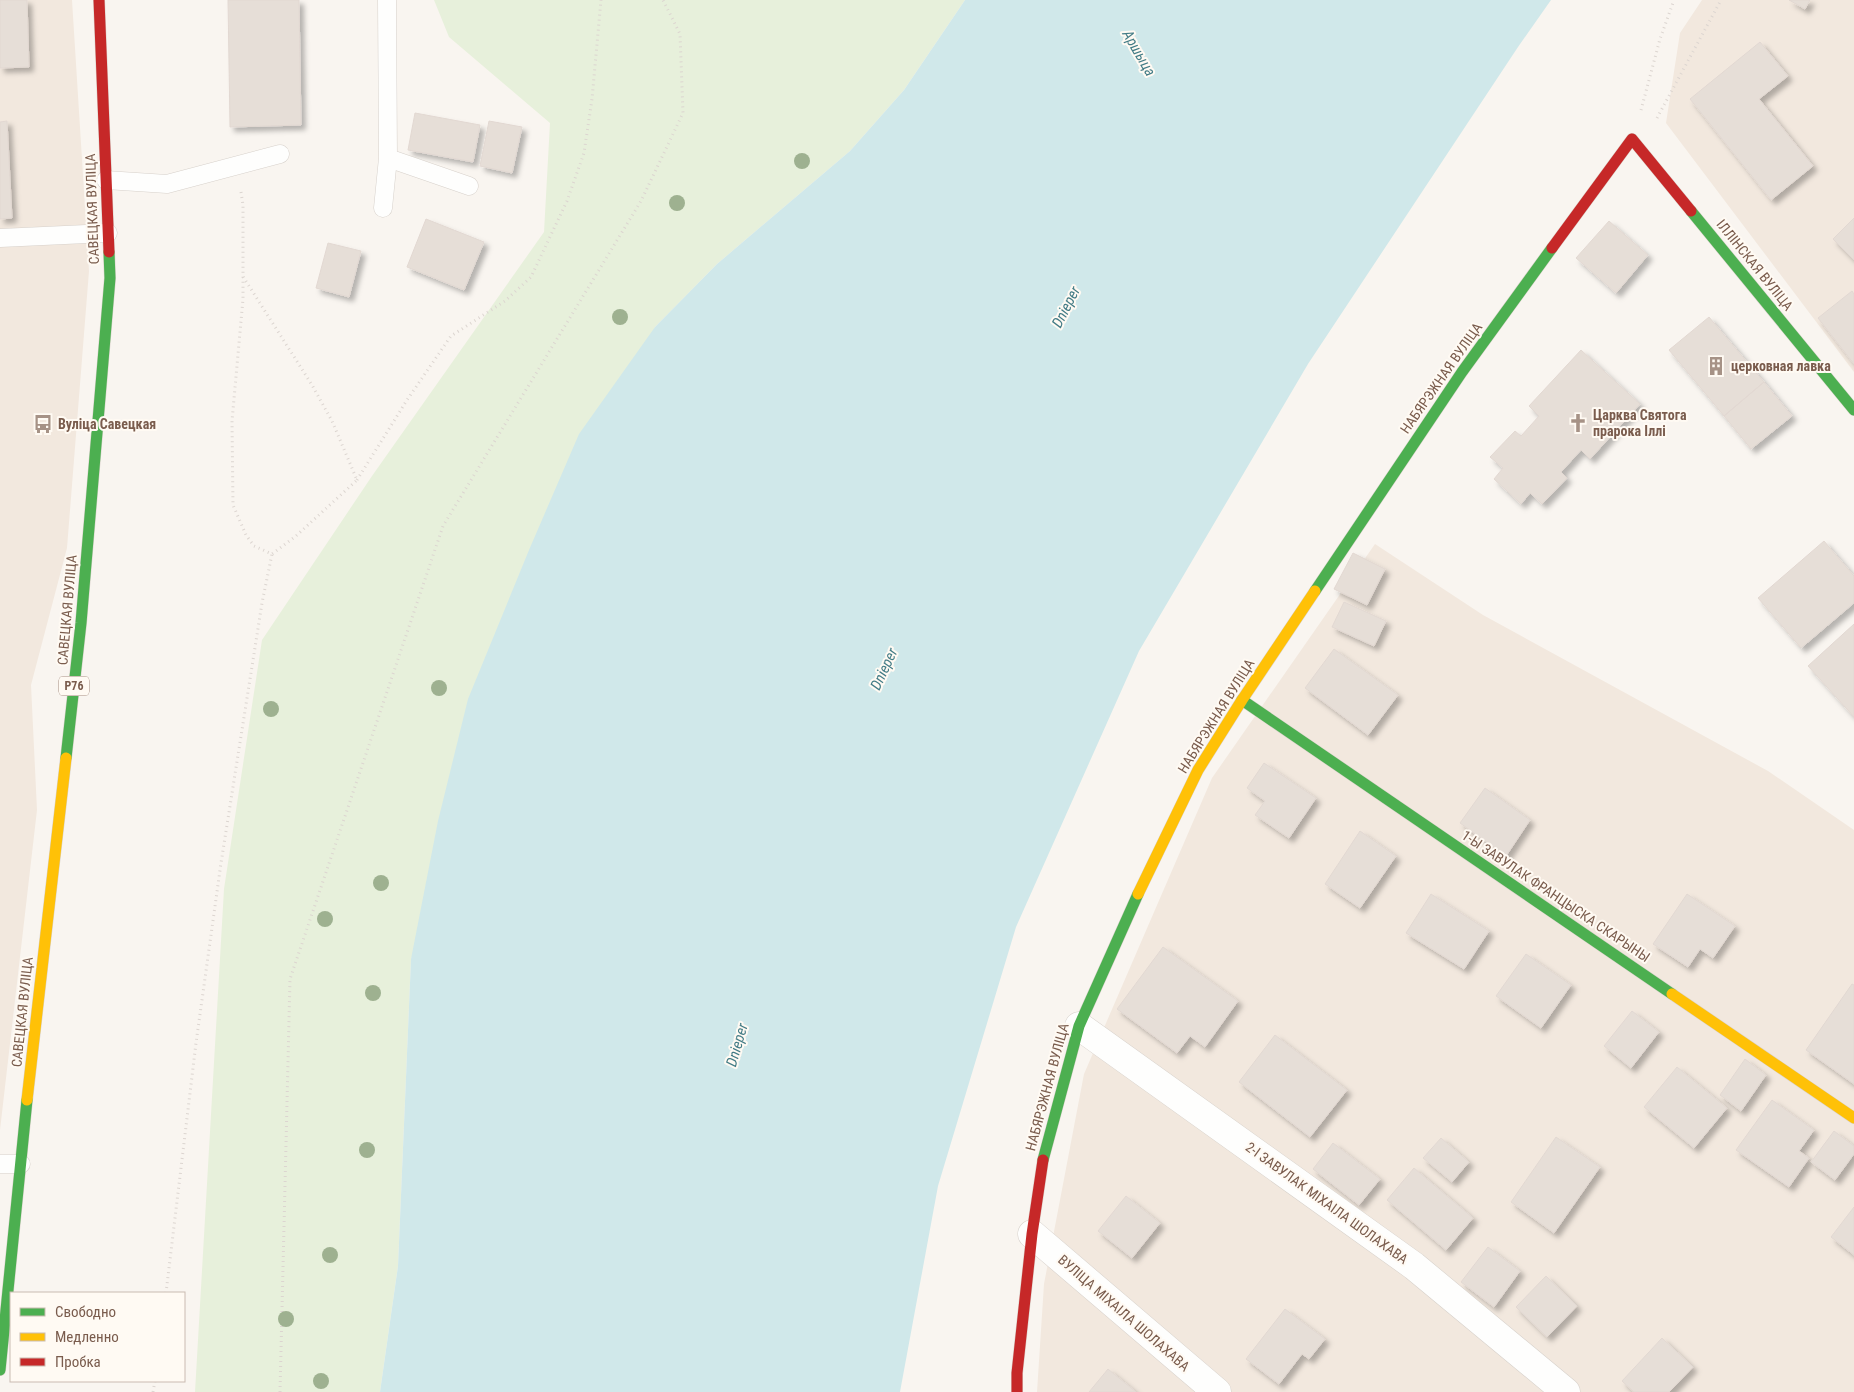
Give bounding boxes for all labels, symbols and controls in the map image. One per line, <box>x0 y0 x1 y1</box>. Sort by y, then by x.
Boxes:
water label: Аршыца <box>1118 26 1159 79</box>
street label: САВЕЦКАЯ ВУЛІЦА <box>82 153 102 265</box>
street label: ІЛЛІНСКАЯ ВУЛІЦА <box>1713 216 1797 314</box>
water label: Dnieper <box>1048 283 1084 331</box>
street label: НАБЯРЭЖНАЯ ВУЛІЦА <box>1397 320 1485 436</box>
building icon: церковная лавка <box>1705 355 1727 377</box>
place label: церковная лавка <box>1731 358 1831 374</box>
place label: Царква Святога прарока Іллі <box>1593 407 1687 439</box>
church icon: Царква Святога прарока Іллі <box>1567 412 1589 434</box>
bus stop icon: Вуліца Савецкая <box>32 413 54 435</box>
place label: Вуліца Савецкая <box>58 416 156 432</box>
street label: САВЕЦКАЯ ВУЛІЦА <box>54 554 80 666</box>
water label: Dnieper <box>867 645 902 693</box>
street label: НАБЯРЭЖНАЯ ВУЛІЦА <box>1174 656 1258 776</box>
road number: Р76 <box>59 676 89 696</box>
street label: 1-Ы ЗАВУЛАК ФРАНЦЫСКА СКАРЫНЫ <box>1459 827 1653 965</box>
street label: САВЕЦКАЯ ВУЛІЦА <box>8 956 36 1068</box>
water label: Dnieper <box>722 1021 752 1069</box>
street label: НАБЯРЭЖНАЯ ВУЛІЦА <box>1022 1021 1072 1153</box>
street label: 2-І ЗАВУЛАК МІХАІЛА ШОЛАХАВА <box>1243 1139 1411 1267</box>
street label: ВУЛІЦА МІХАІЛА ШОЛАХАВА <box>1055 1252 1193 1374</box>
legend <box>10 1292 185 1382</box>
text: Свободно <box>55 1303 116 1321</box>
text: Медленно <box>55 1328 119 1346</box>
text: Пробка <box>55 1353 101 1371</box>

